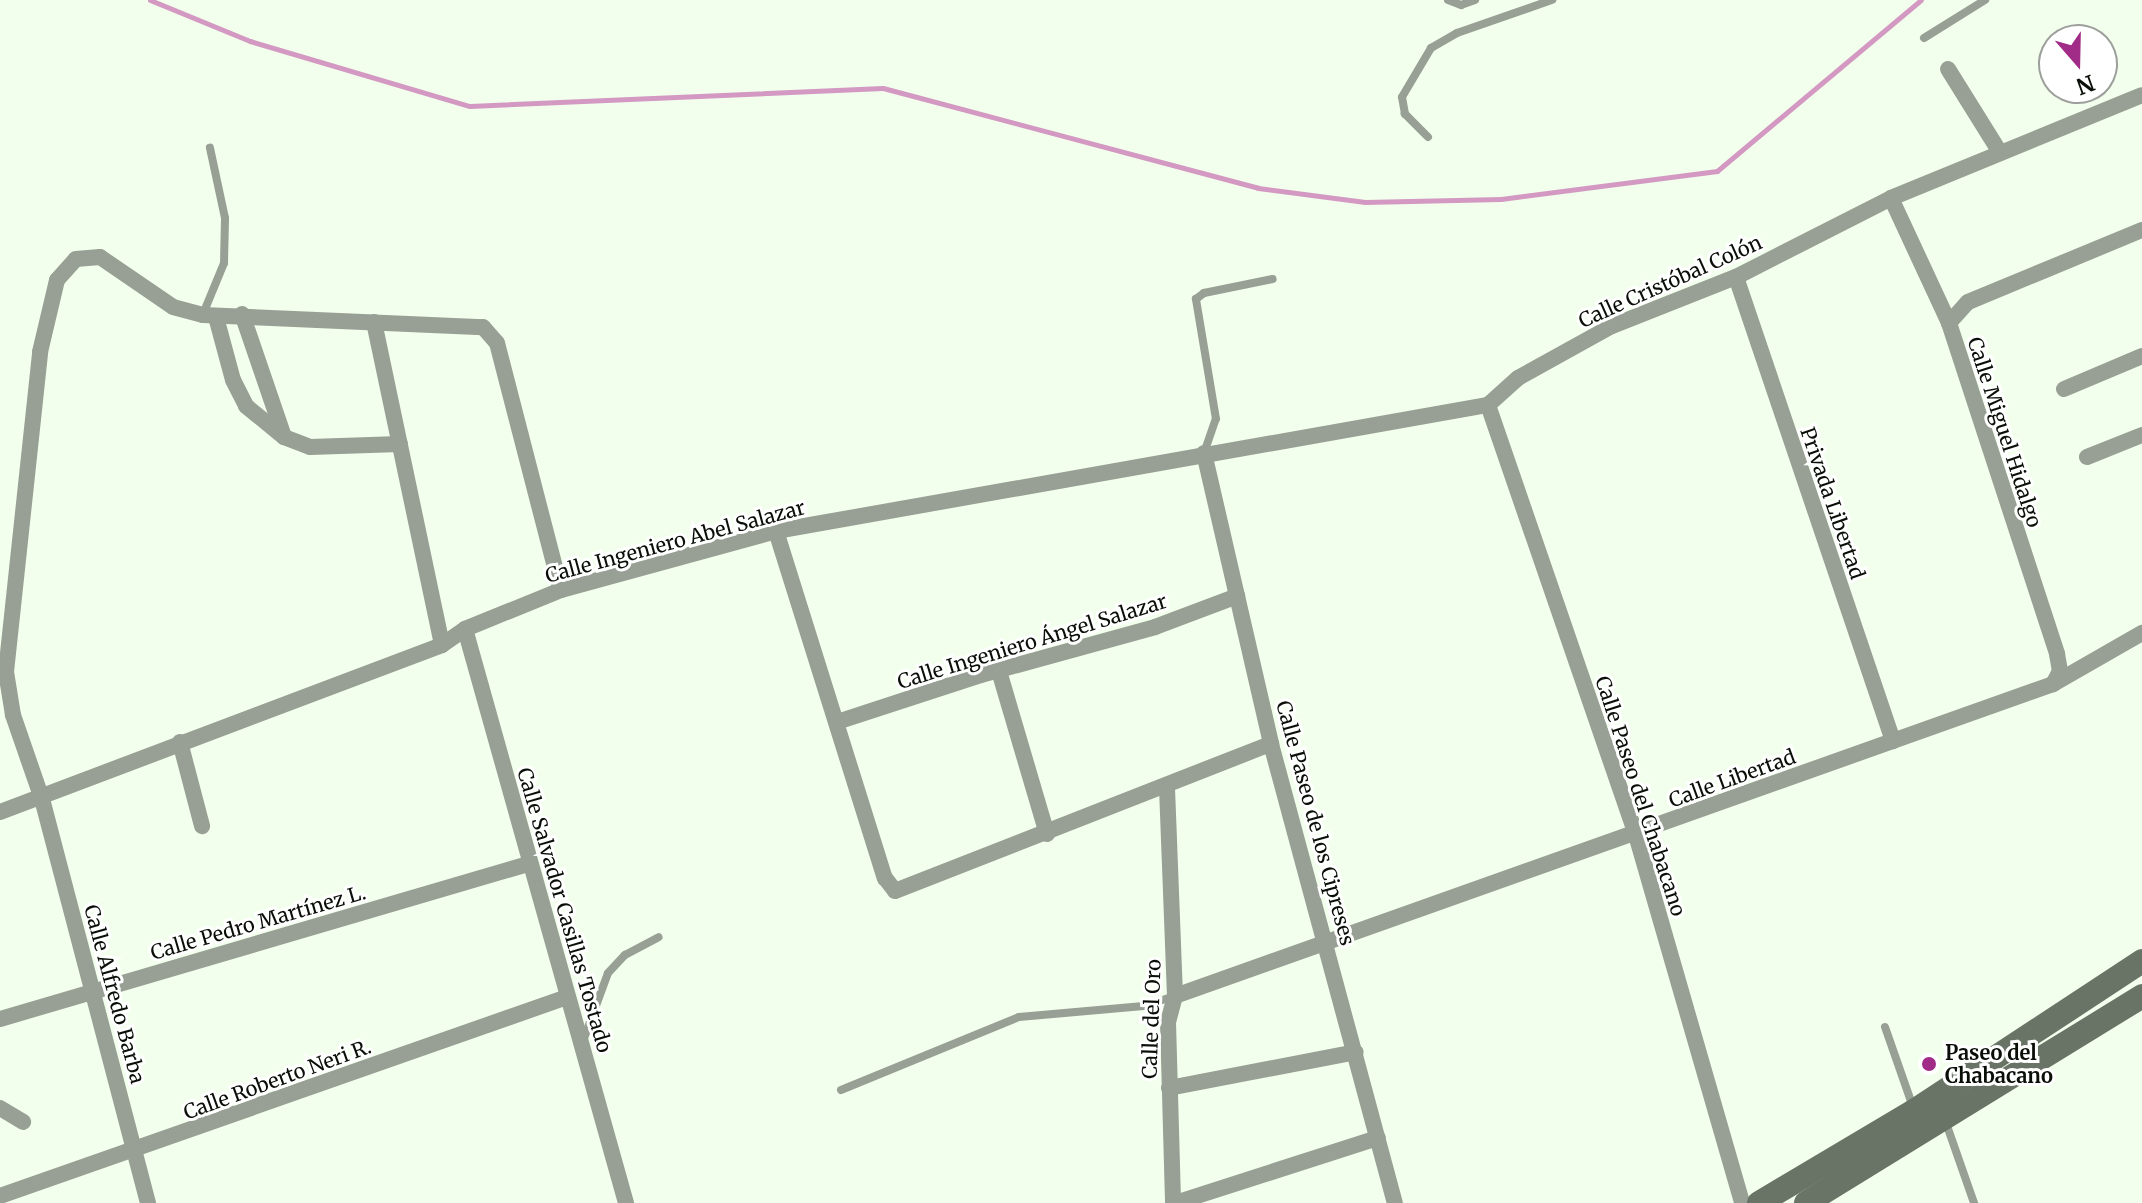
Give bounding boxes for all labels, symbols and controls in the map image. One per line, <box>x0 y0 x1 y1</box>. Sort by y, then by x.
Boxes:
north arrow <box>2038 24 2118 104</box>
text: N <box>2073 69 2098 101</box>
street label: Calle Cristóbal Colón <box>1575 230 1765 332</box>
street label: Calle Miguel Hidalgo <box>1963 334 2047 530</box>
street label: Privada Libertad <box>1796 424 1870 582</box>
street label: Calle Ingeniero Abel Salazar <box>542 495 808 587</box>
street label: Calle Ingeniero Ángel Salazar <box>894 589 1170 693</box>
street label: Calle Paseo del Chabacano <box>1591 673 1691 919</box>
street label: Calle Paseo de los Cipreses <box>1272 698 1360 948</box>
street label: Calle Libertad <box>1665 744 1799 812</box>
street label: Calle Salvador Casillas Tostado <box>513 765 617 1055</box>
street label: Calle Pedro Martínez L. <box>148 880 368 964</box>
street label: Calle Alfredo Barba <box>80 902 150 1086</box>
street label: Calle del Oro <box>1137 959 1165 1079</box>
street label: Calle Roberto Neri R. <box>180 1034 374 1124</box>
place label: Paseo del Chabacano <box>1945 1040 2053 1087</box>
marker: Paseo del Chabacano <box>1920 1055 1938 1073</box>

